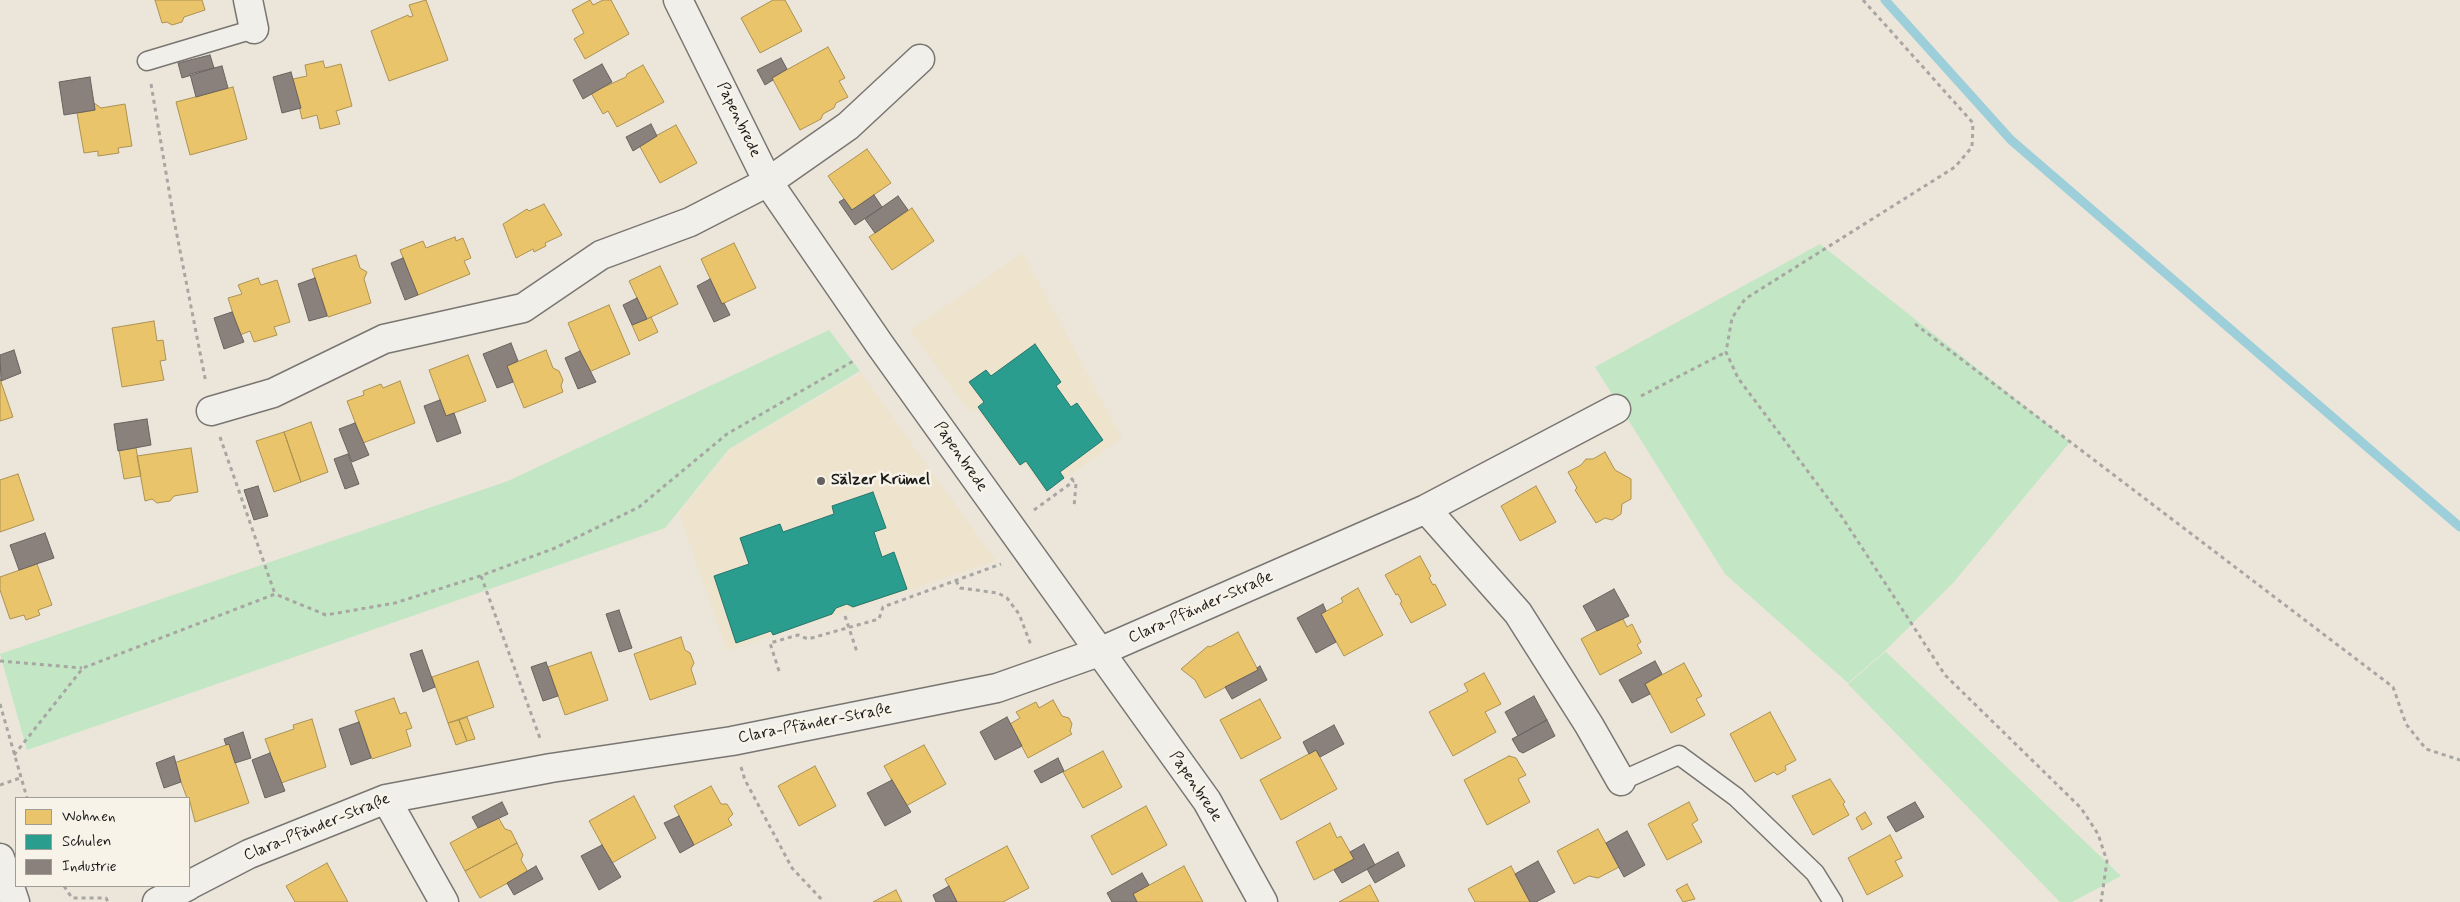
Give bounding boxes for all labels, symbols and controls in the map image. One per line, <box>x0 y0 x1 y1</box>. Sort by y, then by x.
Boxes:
street label: Papenbrede <box>712 79 764 161</box>
street label: Papenbrede <box>929 418 991 496</box>
place label: Sälzer Krümel <box>831 471 930 491</box>
marker: Sälzer Krümel <box>815 475 827 487</box>
street label: Clara-Pfänder-Straße <box>1126 567 1276 649</box>
street label: Clara-Pfänder-Straße <box>737 700 893 748</box>
street label: Papenbrede <box>1164 748 1226 826</box>
street label: Clara-Pfänder-Straße <box>241 790 393 866</box>
legend <box>15 797 190 887</box>
text: Wohnen <box>62 807 116 827</box>
text: Schulen <box>62 832 112 852</box>
text: Industrie <box>62 857 117 877</box>

